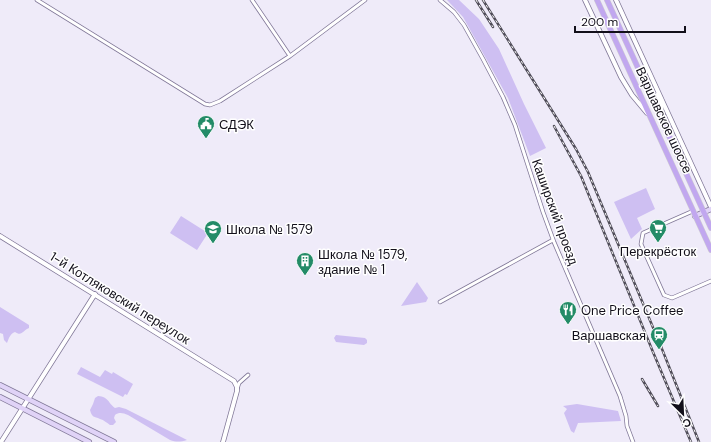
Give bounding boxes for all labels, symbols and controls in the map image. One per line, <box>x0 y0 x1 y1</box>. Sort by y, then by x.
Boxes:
scale bar <box>575 8 685 34</box>
text: 200 m <box>581 14 618 30</box>
street label: Варшавское шоссе <box>632 64 696 176</box>
public building icon: СДЭК <box>196 114 216 139</box>
place label: СДЭК <box>219 116 254 133</box>
street label: Каширский проезд <box>528 157 582 268</box>
supermarket icon: Перекрёсток <box>648 218 668 243</box>
school or university icon: Школа № 1579 <box>203 219 223 244</box>
place label: Школа № 1579 <box>226 221 313 238</box>
place label: Перекрёсток <box>620 243 697 260</box>
place label: Школа № 1579, здание № 1 <box>318 246 407 278</box>
street label: 1-й Котляковский переулок <box>47 248 193 348</box>
building icon: Школа № 1579, здание № 1 <box>295 251 315 276</box>
restaurant icon: One Price Coffee <box>558 300 578 325</box>
place label: One Price Coffee <box>581 302 684 319</box>
station icon: Варшавская <box>649 325 669 350</box>
place label: Варшавская <box>572 327 646 344</box>
north arrow <box>663 394 703 434</box>
text: С <box>681 415 694 431</box>

